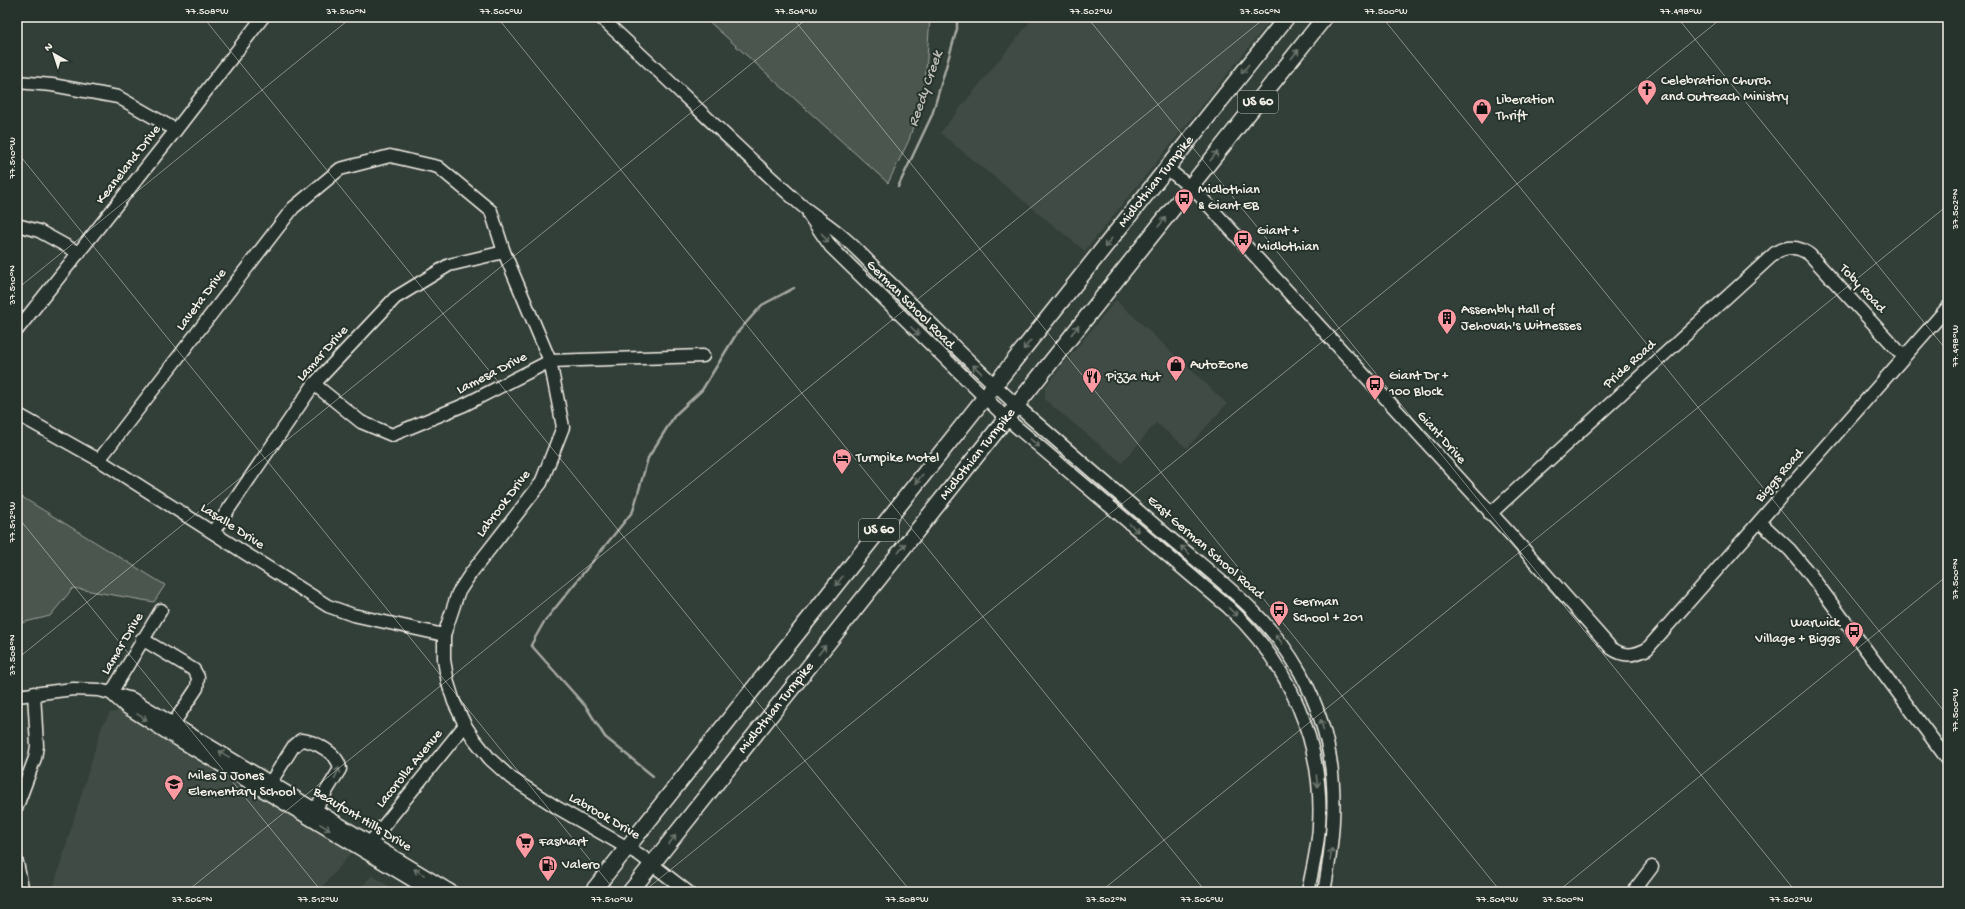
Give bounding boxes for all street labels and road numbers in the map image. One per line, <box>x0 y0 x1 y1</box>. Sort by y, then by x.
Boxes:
road number: US 60 <box>1238 91 1278 113</box>
street label: Keaneland Drive <box>93 121 166 208</box>
street label: Midlothian Turnpike <box>1115 132 1198 231</box>
street label: German School Road <box>862 257 959 354</box>
street label: Toby Road <box>1834 260 1890 318</box>
street label: Laveta Drive <box>173 265 231 335</box>
street label: Lamar Drive <box>293 322 353 385</box>
street label: Pride Road <box>1599 336 1661 394</box>
street label: Lamesa Drive <box>454 349 531 399</box>
street label: Midlothian Turnpike <box>936 404 1020 504</box>
street label: Giant Drive <box>1413 408 1470 469</box>
street label: Biggs Road <box>1752 444 1809 507</box>
street label: Labrook Drive <box>473 466 535 541</box>
street label: East German School Road <box>1143 492 1268 605</box>
street label: Lasalle Drive <box>197 500 268 554</box>
road number: US 60 <box>859 519 899 541</box>
street label: Lamar Drive <box>98 609 149 678</box>
street label: Midlothian Turnpike <box>735 658 818 757</box>
street label: Lacorolla Avenue <box>373 726 447 812</box>
street label: Beaufont Hills Drive <box>309 783 415 857</box>
street label: Labrook Drive <box>565 790 643 845</box>

